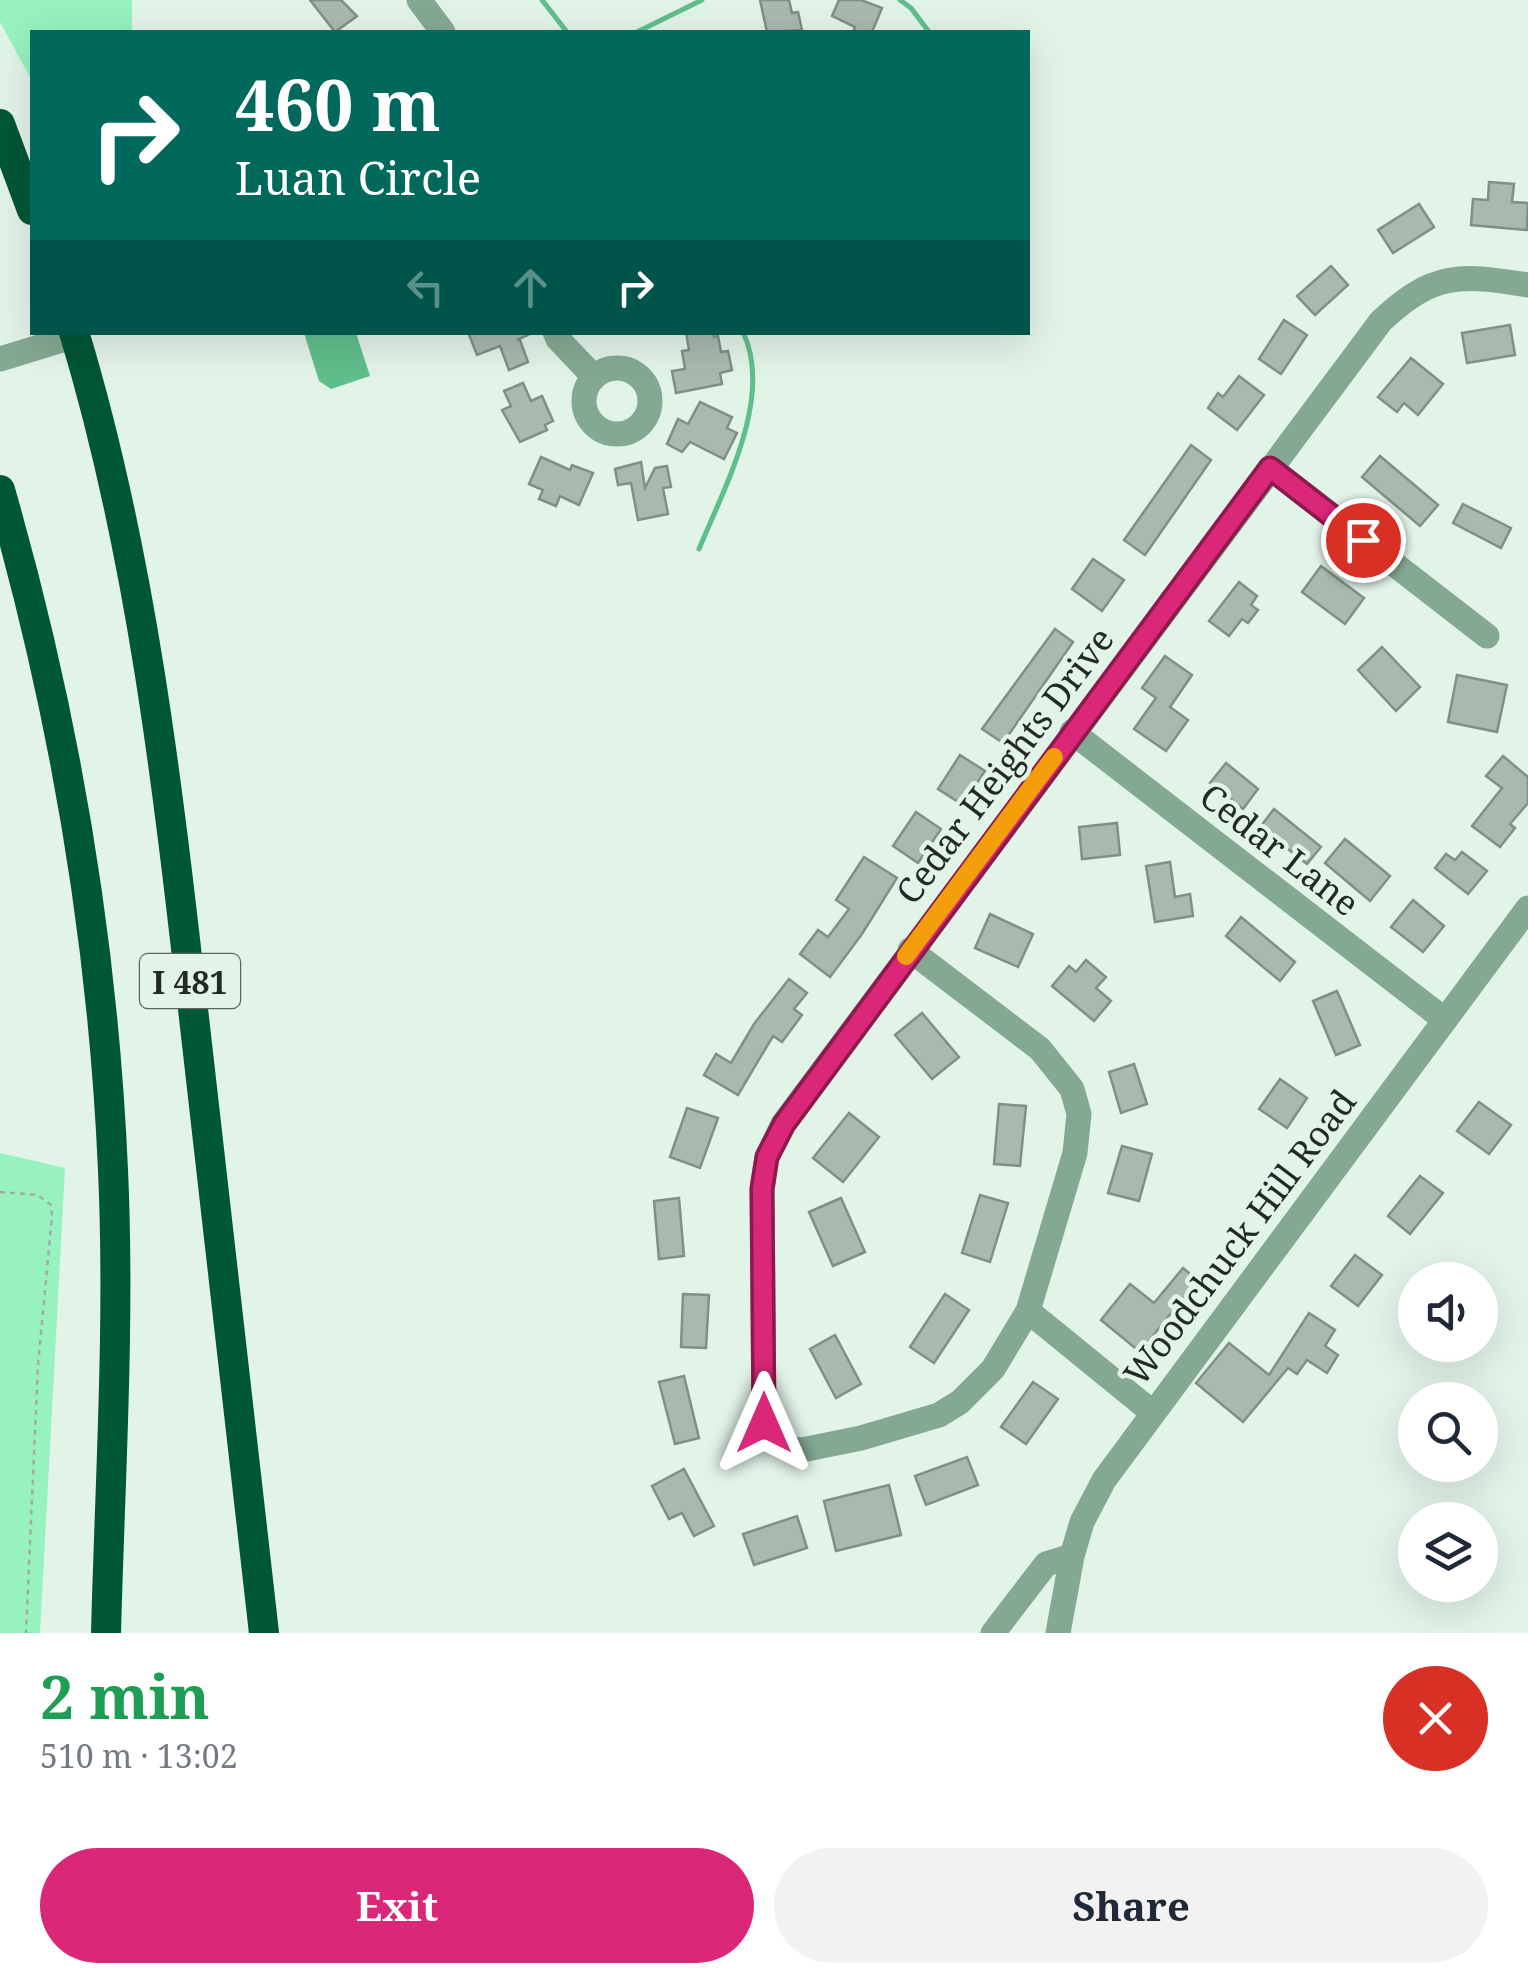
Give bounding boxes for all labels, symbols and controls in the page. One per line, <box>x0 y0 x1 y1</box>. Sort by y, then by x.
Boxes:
text: 460 m <box>235 56 441 152</box>
icon: right <box>70 70 200 200</box>
text: Luan Circle <box>235 147 481 208</box>
icon: left <box>398 260 453 315</box>
icon: ahead <box>503 260 558 315</box>
icon: right <box>608 260 663 315</box>
pin <box>1321 498 1406 583</box>
icon: arrive <box>1336 513 1391 568</box>
street label: Cedar Heights Drive <box>884 617 1124 913</box>
street label: Cedar Lane <box>1191 772 1369 926</box>
road number: I 481 <box>140 954 240 1008</box>
street label: Woodchuck Hill Road <box>1112 1080 1366 1394</box>
map controls <box>1398 1262 1498 1602</box>
button: sound <box>1398 1262 1498 1362</box>
position arrow <box>712 1371 816 1475</box>
button: search <box>1398 1382 1498 1482</box>
button: layers <box>1398 1502 1498 1602</box>
text: 2 min <box>40 1655 210 1737</box>
button: close <box>1383 1666 1488 1771</box>
text: 510 m · 13:02 <box>40 1734 238 1777</box>
button: Exit <box>40 1848 754 1963</box>
button: Share <box>774 1848 1488 1963</box>

